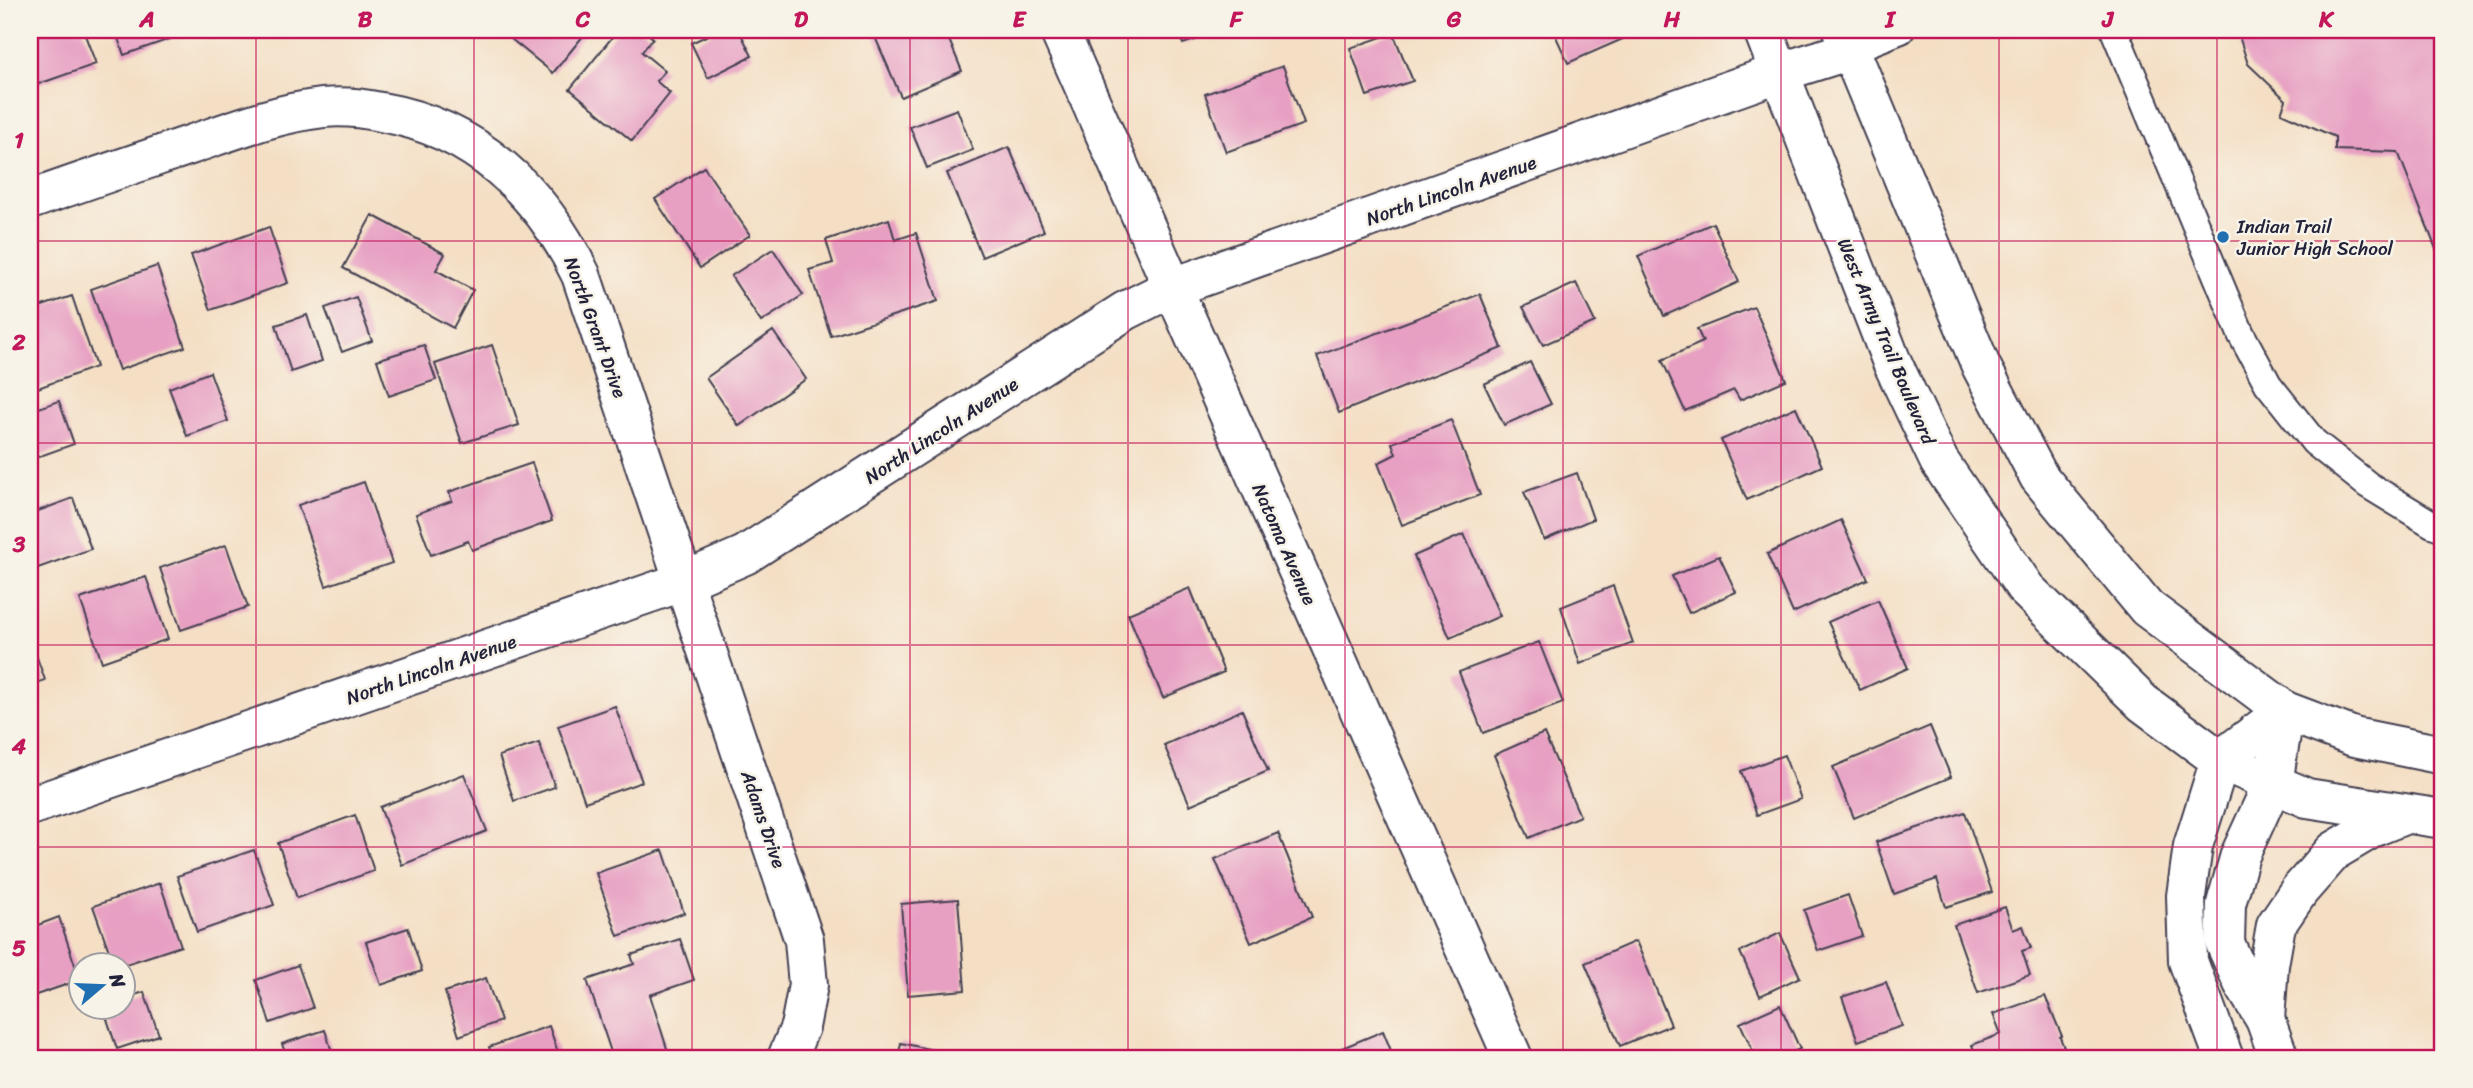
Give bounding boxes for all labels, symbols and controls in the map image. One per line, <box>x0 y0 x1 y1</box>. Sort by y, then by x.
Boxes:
text: A <box>138 0 155 40</box>
text: B <box>358 0 373 40</box>
text: C <box>575 0 591 40</box>
text: D <box>794 0 809 40</box>
text: E <box>1013 0 1028 40</box>
text: F <box>1229 0 1244 40</box>
text: G <box>1446 0 1462 40</box>
text: H <box>1663 0 1681 40</box>
text: I <box>1884 0 1896 40</box>
text: J <box>2101 0 2115 40</box>
text: K <box>2318 0 2335 40</box>
text: 1 <box>14 120 24 161</box>
street label: North Lincoln Avenue <box>1362 146 1541 235</box>
place label: Indian Trail Junior High School <box>2236 210 2394 265</box>
marker: Indian Trail Junior High School <box>2215 229 2231 245</box>
street label: West Army Trail Boulevard <box>1828 233 1945 451</box>
street label: North Grant Drive <box>555 252 636 402</box>
text: 2 <box>11 322 26 363</box>
street label: North Lincoln Avenue <box>858 368 1025 493</box>
street label: Natoma Avenue <box>1243 478 1326 610</box>
text: 3 <box>12 524 26 565</box>
street label: North Lincoln Avenue <box>342 625 521 714</box>
text: 4 <box>11 726 27 767</box>
street label: Adams Drive <box>731 765 796 873</box>
text: 5 <box>12 928 26 969</box>
north arrow <box>66 951 136 1021</box>
text: N <box>100 968 136 993</box>

